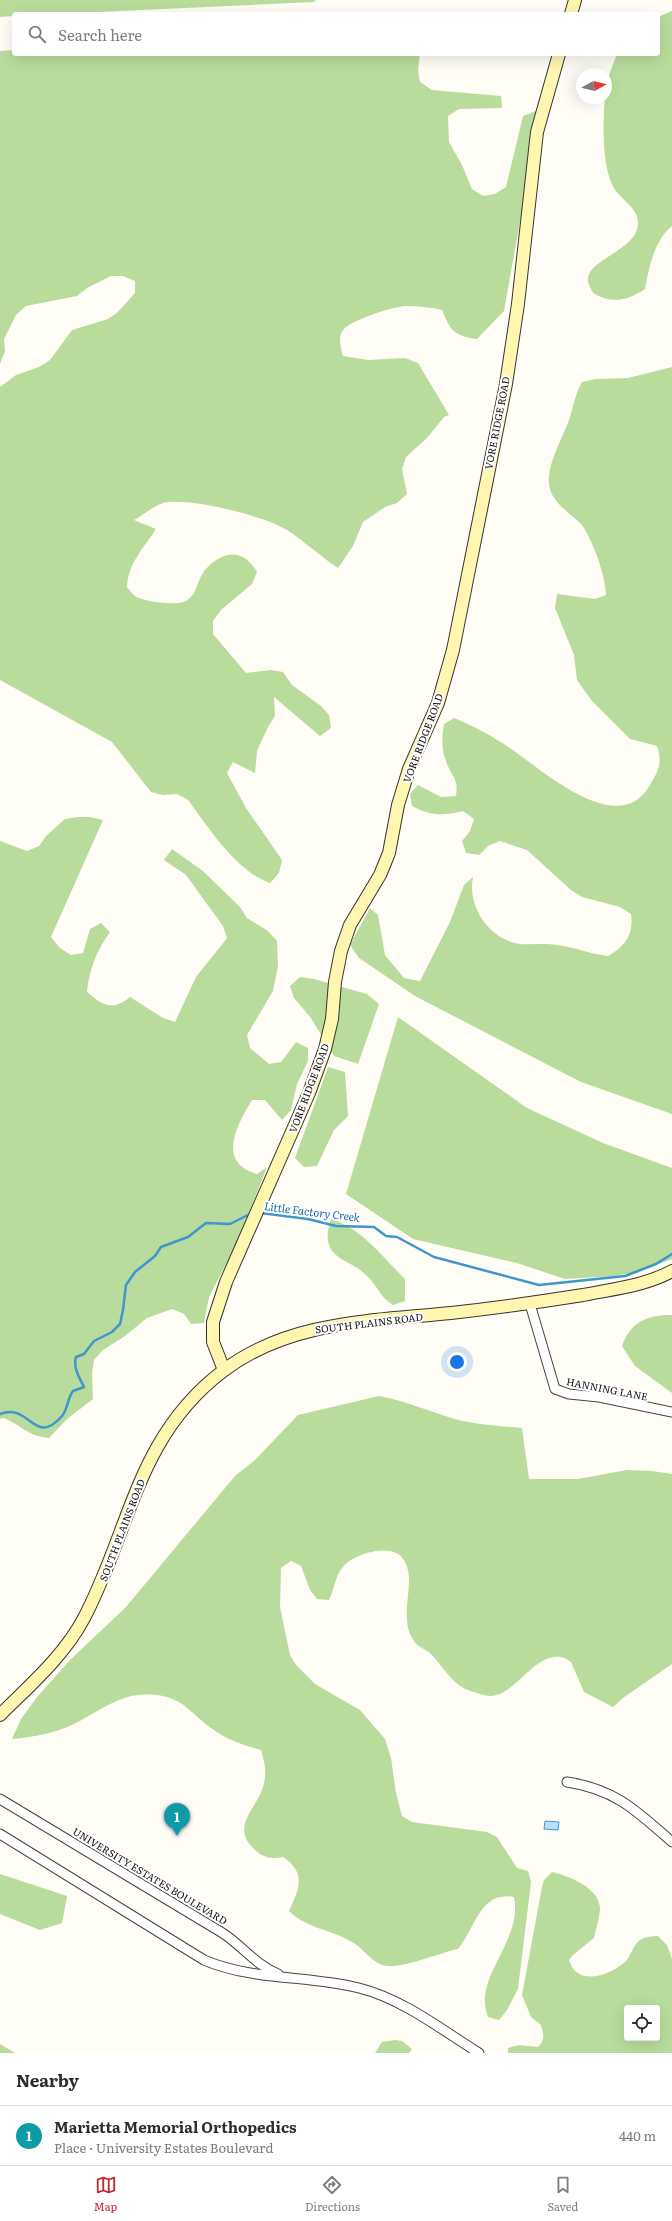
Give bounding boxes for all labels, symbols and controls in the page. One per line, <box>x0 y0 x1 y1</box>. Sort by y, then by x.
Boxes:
search box <box>12 12 660 56</box>
icon: search <box>26 23 48 45</box>
text: Search here <box>58 23 142 46</box>
north arrow <box>576 68 612 104</box>
street label: VORE RIDGE ROAD <box>480 375 513 471</box>
street label: VORE RIDGE ROAD <box>399 691 447 784</box>
street label: VORE RIDGE ROAD <box>285 1041 333 1134</box>
water label: Little Factory Creek <box>263 1197 361 1225</box>
street label: SOUTH PLAINS ROAD <box>314 1308 424 1337</box>
your location <box>447 1352 467 1372</box>
street label: HANNING LANE <box>565 1373 649 1404</box>
street label: SOUTH PLAINS ROAD <box>95 1476 148 1583</box>
pin: 1 <box>164 1803 190 1836</box>
street label: UNIVERSITY ESTATES BOULEVARD <box>70 1823 231 1928</box>
map controls <box>624 2005 660 2041</box>
button: locate <box>624 2005 660 2041</box>
text: Nearby <box>16 2067 79 2092</box>
text: Marietta Memorial Orthopedics <box>54 2115 297 2138</box>
text: 1 <box>26 2126 32 2145</box>
text: 440 m <box>619 2126 656 2145</box>
text: Place · University Estates Boulevard <box>54 2138 273 2157</box>
tab: Map <box>94 2174 117 2214</box>
tab: Directions <box>305 2174 360 2214</box>
tab: Saved <box>548 2174 578 2214</box>

